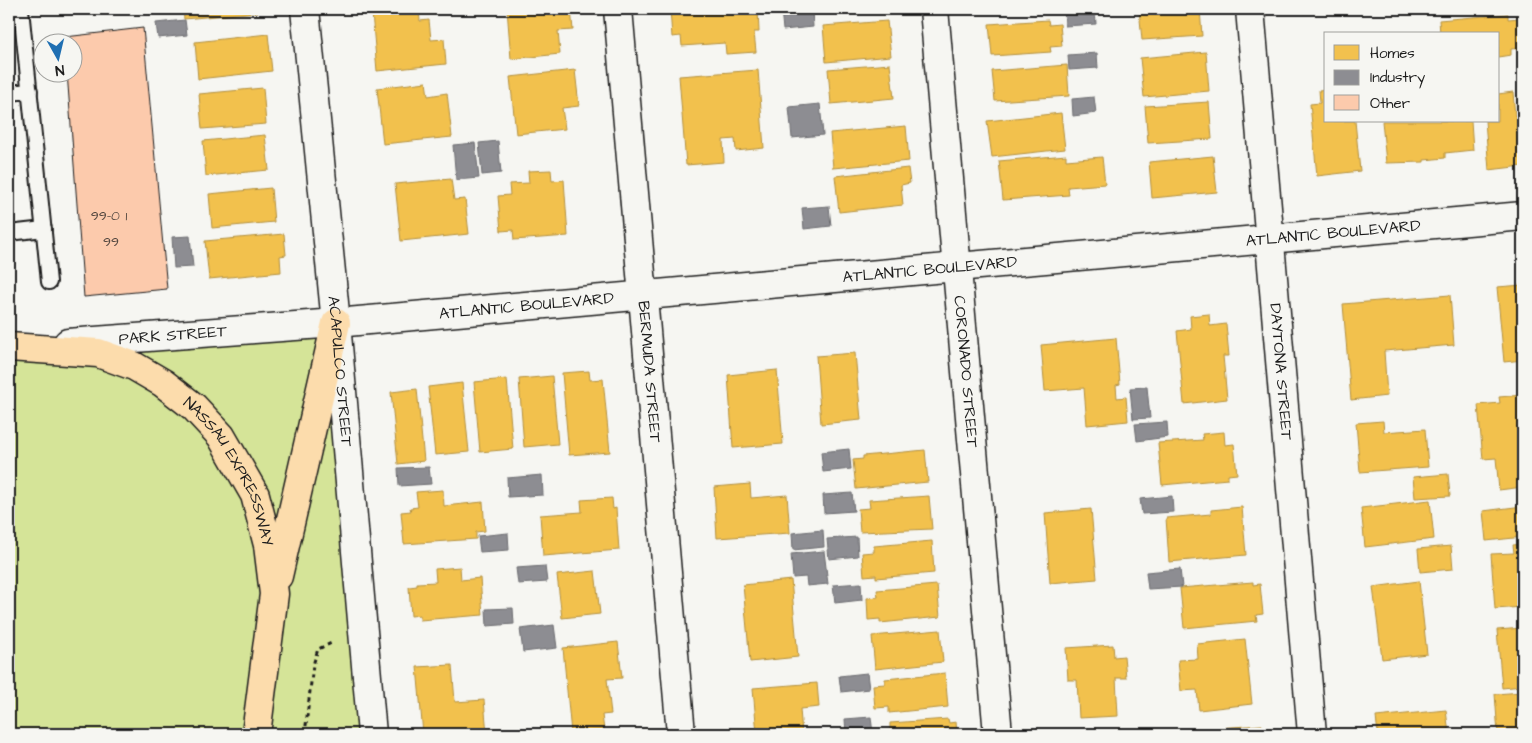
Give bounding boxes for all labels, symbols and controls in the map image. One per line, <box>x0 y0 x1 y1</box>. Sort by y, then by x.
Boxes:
north arrow <box>32 32 82 82</box>
legend <box>1324 32 1500 122</box>
text: Homes <box>1370 43 1415 64</box>
text: N <box>54 59 65 80</box>
text: Industry <box>1370 67 1425 89</box>
text: Other <box>1370 93 1410 114</box>
house number: 99-0 1 <box>91 206 127 226</box>
street label: ATLANTIC BOULEVARD <box>1245 214 1422 252</box>
house number: 99 <box>103 232 119 252</box>
street label: ATLANTIC BOULEVARD <box>842 251 1018 288</box>
street label: ATLANTIC BOULEVARD <box>438 287 615 325</box>
street label: ACAPULCO STREET <box>322 295 358 448</box>
street label: CORONADO STREET <box>948 295 984 449</box>
street label: BERMUDA STREET <box>632 300 667 443</box>
street label: DAYTONA STREET <box>1264 302 1298 441</box>
street label: PARK STREET <box>118 320 228 350</box>
street label: NASSAU EXPRESSWAY <box>179 392 279 549</box>

